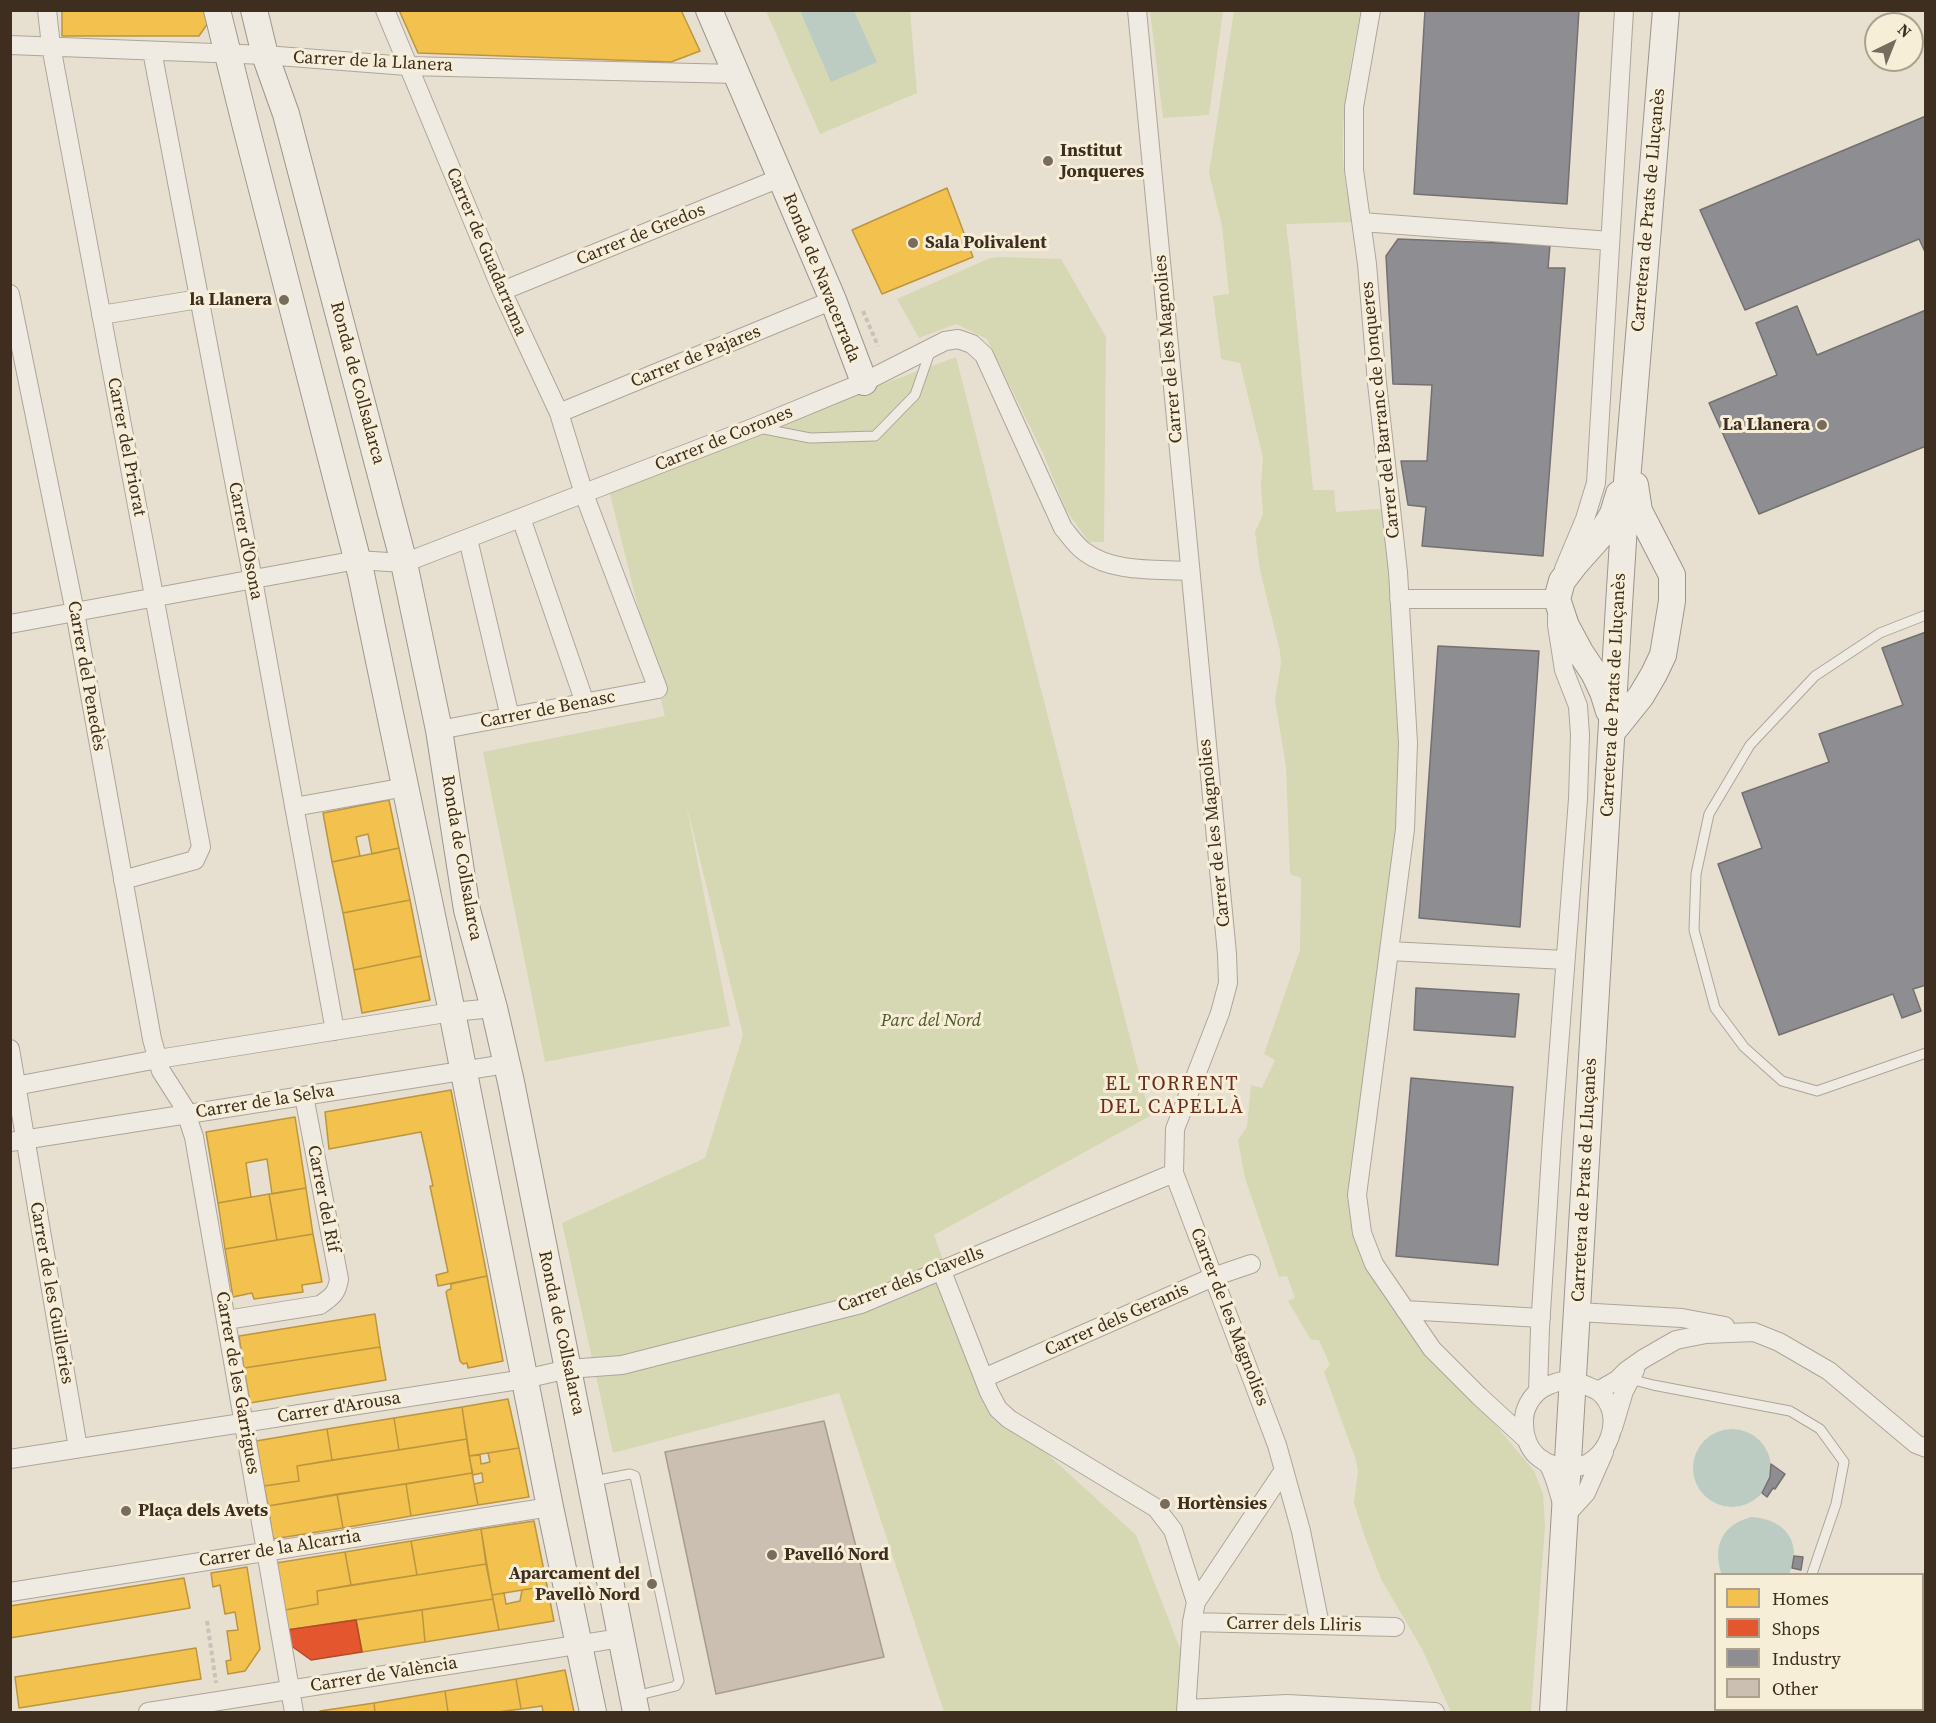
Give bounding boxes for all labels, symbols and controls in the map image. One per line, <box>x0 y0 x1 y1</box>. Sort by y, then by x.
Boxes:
north arrow <box>1864 12 1924 72</box>
text: N <box>1893 18 1917 42</box>
street label: Carrer de la Llanera <box>292 47 454 77</box>
street label: Carretera de Prats de Lluçanès <box>1628 87 1670 333</box>
place label: Institut Jonqueres <box>1060 140 1144 182</box>
marker: Institut Jonqueres <box>1041 154 1055 168</box>
street label: Carrer de Guadarrama <box>441 165 531 339</box>
street label: Ronda de Navacerrada <box>777 190 865 366</box>
street label: Carrer de Gredos <box>574 199 708 271</box>
place label: Sala Polivalent <box>925 232 1047 254</box>
marker: Sala Polivalent <box>906 236 920 250</box>
street label: Carrer de les Magnolies <box>1150 254 1188 444</box>
street label: Carrer del Barranc de Jonqueres <box>1357 280 1405 540</box>
place label: la Llanera <box>189 289 272 311</box>
marker: la Llanera <box>277 293 291 307</box>
street label: Ronda de Collsalarca <box>325 299 389 467</box>
street label: Carrer de Pajares <box>628 321 764 393</box>
street label: Carrer del Priorat <box>102 376 150 518</box>
street label: Carrer de Corones <box>652 402 796 476</box>
place label: La Llanera <box>1723 414 1810 436</box>
marker: La Llanera <box>1815 418 1829 432</box>
street label: Carrer d'Osona <box>223 480 267 602</box>
street label: Carretera de Prats de Lluçanès <box>1597 572 1631 818</box>
street label: Carrer del Penedès <box>62 599 110 753</box>
street label: Carrer de Benasc <box>479 686 617 734</box>
street label: Carrer de les Magnolies <box>1194 738 1236 928</box>
street label: Ronda de Collsalarca <box>436 774 486 942</box>
park label: Parc del Nord <box>881 1010 981 1032</box>
street label: Carretera de Prats de Lluçanès <box>1568 1057 1602 1303</box>
district label: EL TORRENT DEL CAPELLÀ <box>1100 1073 1244 1120</box>
street label: Carrer de la Selva <box>194 1080 336 1124</box>
street label: Carrer del Rif <box>302 1144 344 1254</box>
street label: Carrer de les Guilleries <box>24 1200 78 1386</box>
street label: Carrer de les Magnolies <box>1185 1225 1273 1409</box>
street label: Carrer dels Clavells <box>835 1242 987 1318</box>
street label: Ronda de Collsalarca <box>533 1249 589 1417</box>
street label: Carrer dels Geranis <box>1042 1279 1192 1361</box>
street label: Carrer de les Garrigues <box>210 1290 264 1476</box>
street label: Carrer d'Arousa <box>276 1388 402 1428</box>
place label: Hortènsies <box>1177 1493 1267 1515</box>
marker: Hortènsies <box>1158 1497 1172 1511</box>
place label: Plaça dels Avets <box>138 1500 268 1522</box>
marker: Plaça dels Avets <box>119 1504 133 1518</box>
street label: Carrer de la Alcarria <box>198 1526 362 1572</box>
place label: Pavelló Nord <box>784 1544 889 1566</box>
marker: Pavelló Nord <box>765 1548 779 1562</box>
place label: Aparcament del Pavellò Nord <box>509 1563 640 1606</box>
legend <box>1714 1573 1924 1711</box>
marker: Aparcament del Pavellò Nord <box>645 1577 659 1591</box>
text: Homes <box>1772 1586 1829 1611</box>
street label: Carrer dels Lliris <box>1226 1613 1362 1637</box>
text: Shops <box>1772 1616 1820 1641</box>
text: Industry <box>1772 1646 1841 1671</box>
street label: Carrer de València <box>309 1653 459 1697</box>
text: Other <box>1772 1676 1818 1701</box>

